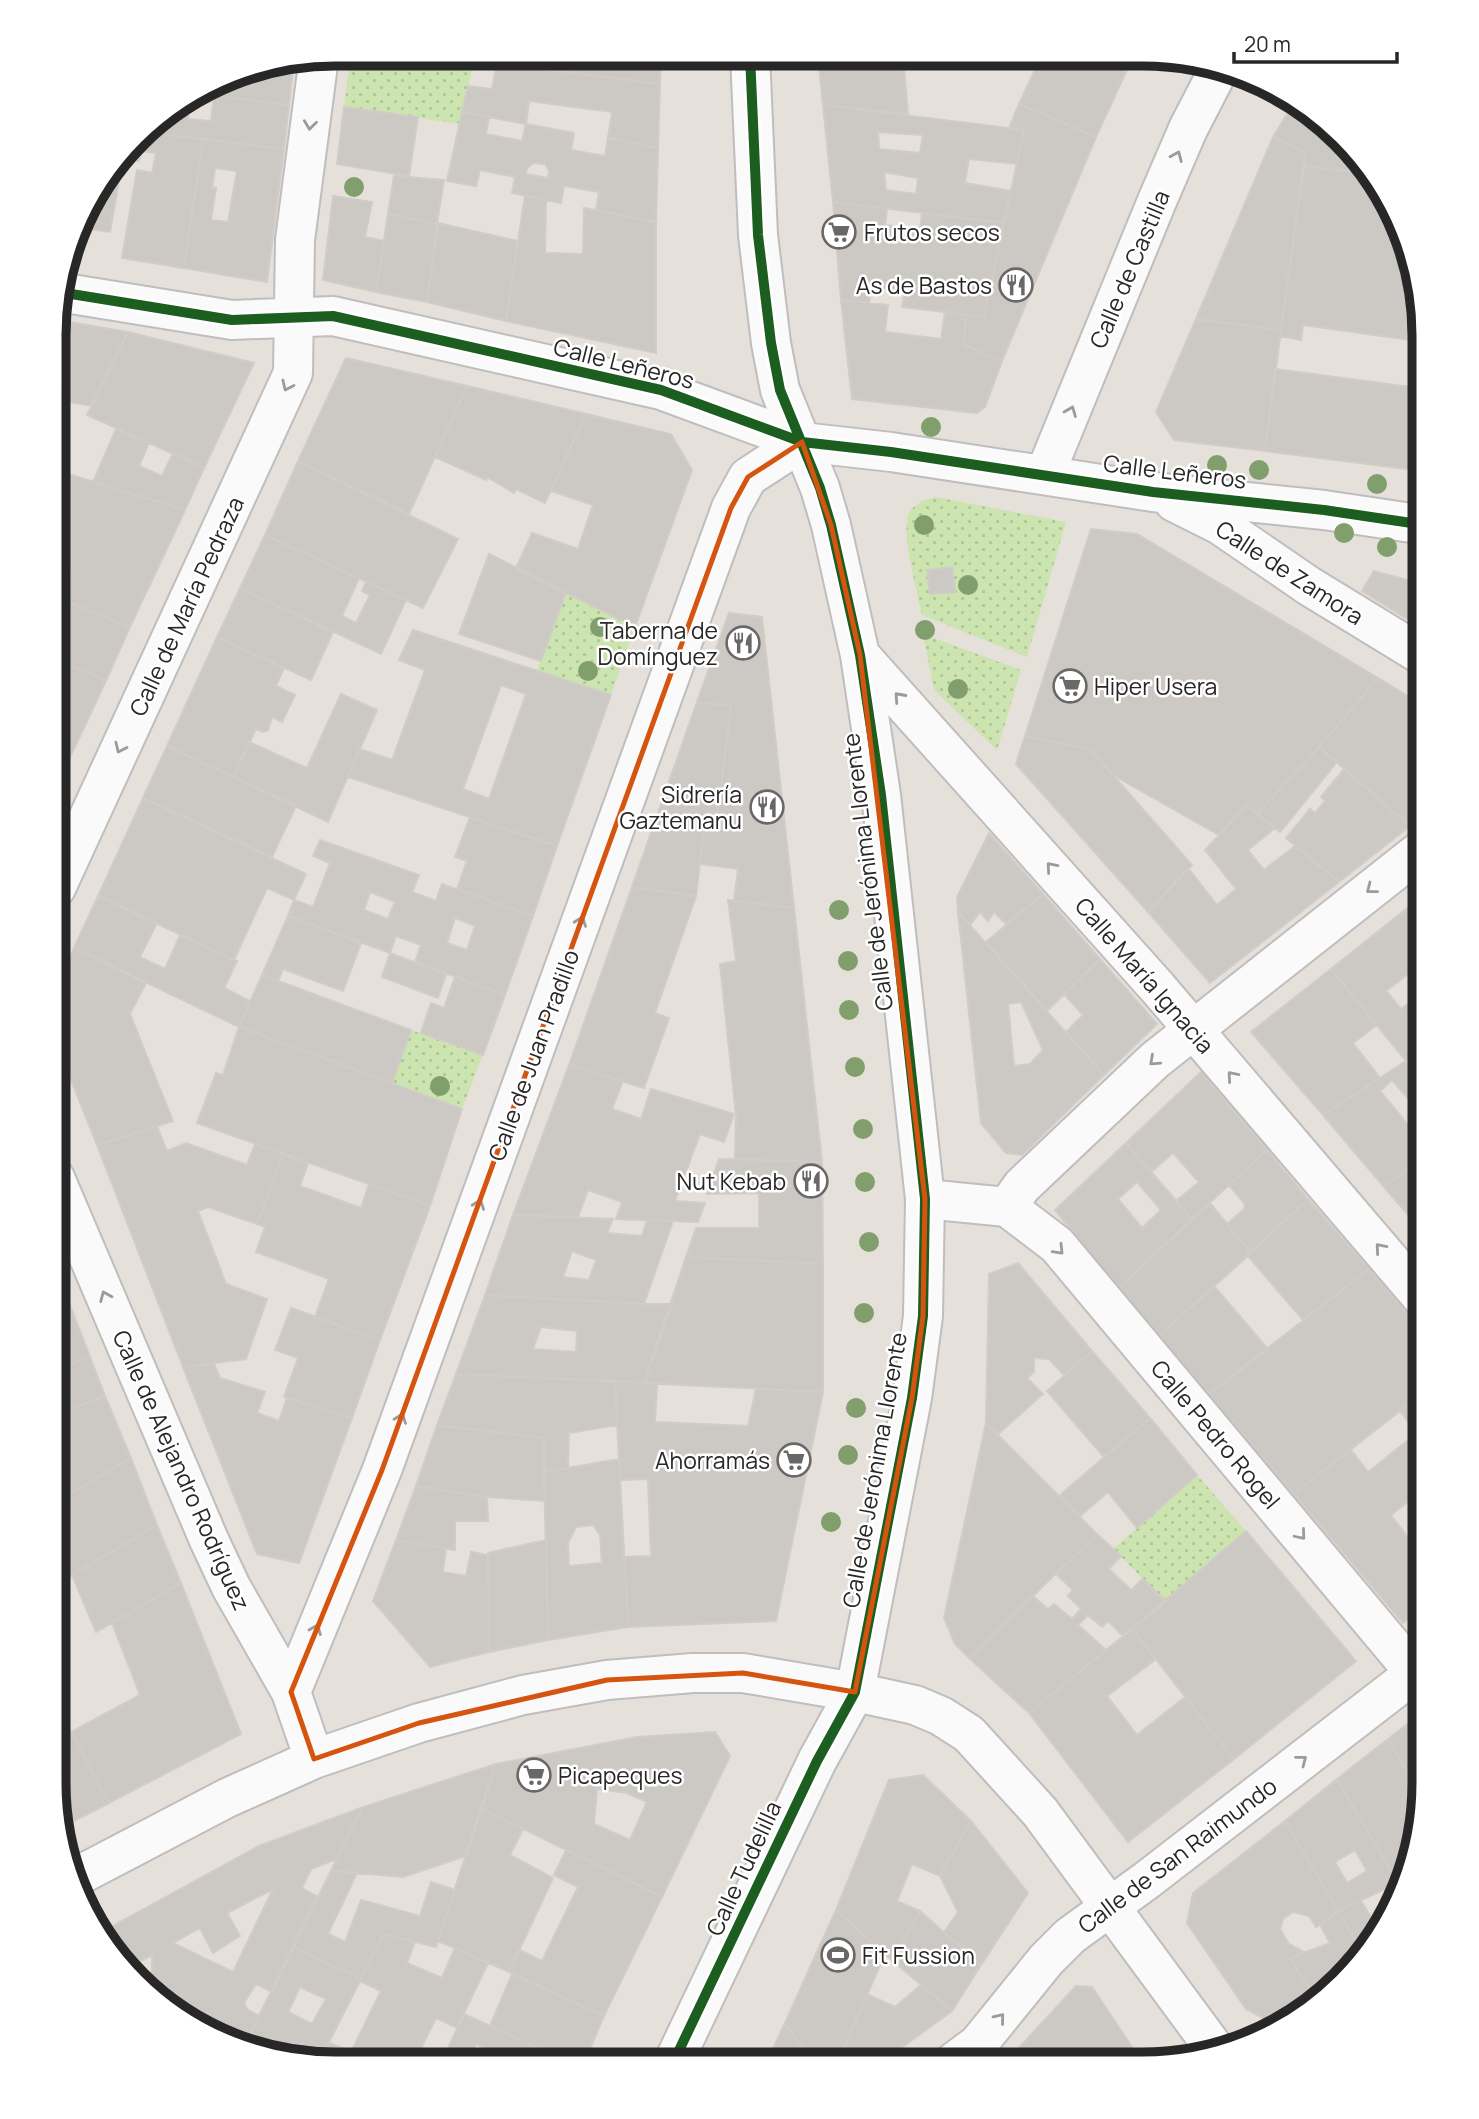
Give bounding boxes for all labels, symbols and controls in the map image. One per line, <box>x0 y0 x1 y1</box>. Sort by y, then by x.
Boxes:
scale bar <box>1234 21 1397 65</box>
text: 20 m <box>1244 30 1291 58</box>
one-way arrow <box>302 119 317 131</box>
one-way arrow <box>1169 150 1183 163</box>
street label: Calle de Castilla <box>1081 185 1177 353</box>
supermarket icon: Frutos secos <box>820 213 858 251</box>
place label: Frutos secos <box>864 216 1000 248</box>
restaurant icon: As de Bastos <box>997 266 1035 304</box>
place label: As de Bastos <box>856 269 992 301</box>
street label: Calle Leñeros <box>550 330 698 396</box>
one-way arrow <box>281 378 295 391</box>
one-way arrow <box>1062 406 1076 418</box>
street label: Calle Leñeros <box>1102 446 1248 496</box>
street label: Calle de María Pedraza <box>121 491 251 721</box>
street label: Calle de Zamora <box>1210 512 1370 632</box>
place label: Taberna de Domínguez <box>598 614 718 672</box>
restaurant icon: Taberna de Domínguez <box>724 624 762 662</box>
supermarket icon: Hiper Usera <box>1051 667 1089 705</box>
place label: Hiper Usera <box>1094 670 1217 702</box>
one-way arrow <box>895 692 907 705</box>
street label: Calle de Jerónima Llorente <box>834 732 900 1012</box>
one-way arrow <box>114 741 128 753</box>
place label: Sidrería Gaztemanu <box>619 778 742 836</box>
restaurant icon: Sidrería Gaztemanu <box>748 788 786 826</box>
one-way arrow <box>1046 862 1059 875</box>
one-way arrow <box>1366 880 1378 893</box>
street label: Calle María Ignacia <box>1068 890 1222 1060</box>
one-way arrow <box>573 916 587 928</box>
street label: Calle de Juan Pradillo <box>480 945 586 1165</box>
one-way arrow <box>1150 1053 1163 1065</box>
one-way arrow <box>1228 1071 1240 1084</box>
restaurant icon: Nut Kebab <box>792 1162 830 1200</box>
place label: Nut Kebab <box>677 1165 786 1197</box>
one-way arrow <box>471 1199 485 1211</box>
one-way arrow <box>1051 1241 1064 1254</box>
one-way arrow <box>1376 1244 1388 1257</box>
one-way arrow <box>99 1290 113 1303</box>
street label: Calle de Alejandro Rodríguez <box>106 1325 258 1615</box>
street label: Calle de Jerónima Llorente <box>834 1330 914 1610</box>
street label: Calle Pedro Rogel <box>1144 1353 1288 1515</box>
one-way arrow <box>393 1413 407 1425</box>
supermarket icon: Ahorramás <box>775 1441 813 1479</box>
place label: Ahorramás <box>655 1444 770 1476</box>
one-way arrow <box>1293 1527 1305 1540</box>
one-way arrow <box>308 1624 322 1636</box>
supermarket icon: Picapeques <box>515 1756 553 1794</box>
one-way arrow <box>1294 1756 1307 1769</box>
place label: Picapeques <box>558 1759 683 1791</box>
street label: Calle de San Raimundo <box>1071 1770 1283 1940</box>
street label: Calle Tudelilla <box>698 1795 788 1941</box>
sports icon: Fit Fussion <box>819 1936 857 1974</box>
place label: Fit Fussion <box>862 1939 975 1971</box>
one-way arrow <box>991 2013 1004 2025</box>

